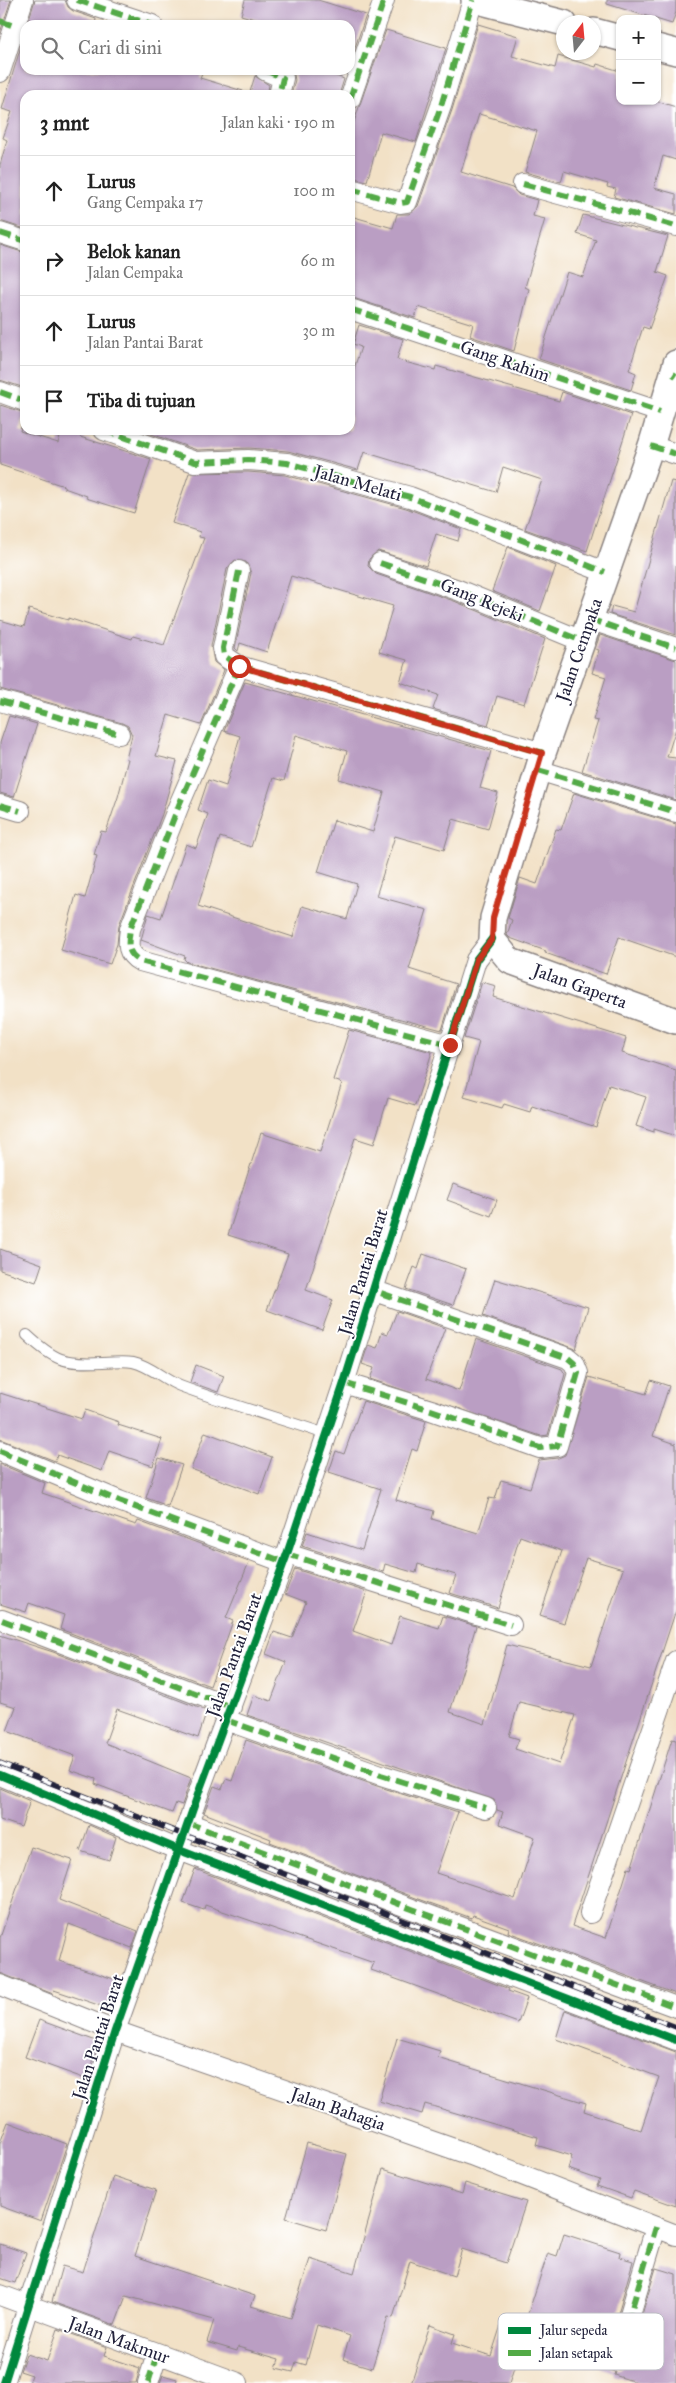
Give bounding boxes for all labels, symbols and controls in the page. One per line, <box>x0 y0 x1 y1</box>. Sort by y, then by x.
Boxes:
north arrow <box>556 15 601 60</box>
map controls <box>616 15 661 105</box>
button: + <box>616 15 661 60</box>
search box <box>20 20 355 75</box>
icon: search <box>38 34 66 62</box>
text: Cari di sini <box>78 36 162 59</box>
button: − <box>616 60 661 105</box>
text: 3 mnt <box>40 110 89 136</box>
text: Jalan kaki · 190 m <box>222 113 335 132</box>
text: Lurus <box>87 170 135 193</box>
icon: ahead <box>40 177 68 205</box>
text: 100 m <box>293 181 335 200</box>
text: Gang Cempaka 17 <box>87 193 203 212</box>
text: Belok kanan <box>87 240 181 263</box>
icon: right <box>40 247 68 275</box>
text: 60 m <box>301 251 335 270</box>
text: Jalan Cempaka <box>87 263 183 282</box>
text: Lurus <box>87 310 135 333</box>
icon: ahead <box>40 317 68 345</box>
text: 30 m <box>302 321 335 340</box>
text: Jalan Pantai Barat <box>87 333 203 352</box>
street label: Gang Rahim <box>457 335 553 388</box>
icon: arrive <box>40 387 68 415</box>
text: Tiba di tujuan <box>87 389 195 412</box>
street label: Jalan Melati <box>309 459 404 507</box>
street label: Gang Rejeki <box>437 573 527 628</box>
street label: Jalan Cempaka <box>550 595 608 707</box>
route start <box>228 655 251 678</box>
street label: Jalan Gaperta <box>528 958 630 1014</box>
route end <box>439 1034 462 1057</box>
street label: Jalan Pantai Barat <box>333 1206 394 1340</box>
street label: Jalan Pantai Barat <box>201 1589 268 1722</box>
street label: Jalan Pantai Barat <box>67 1971 130 2105</box>
street label: Jalan Bahagia <box>286 2082 389 2137</box>
street label: Jalan Makmur <box>63 2311 173 2370</box>
legend <box>498 2313 664 2370</box>
text: Jalur sepeda <box>538 2322 607 2340</box>
text: Jalan setapak <box>538 2345 613 2363</box>

